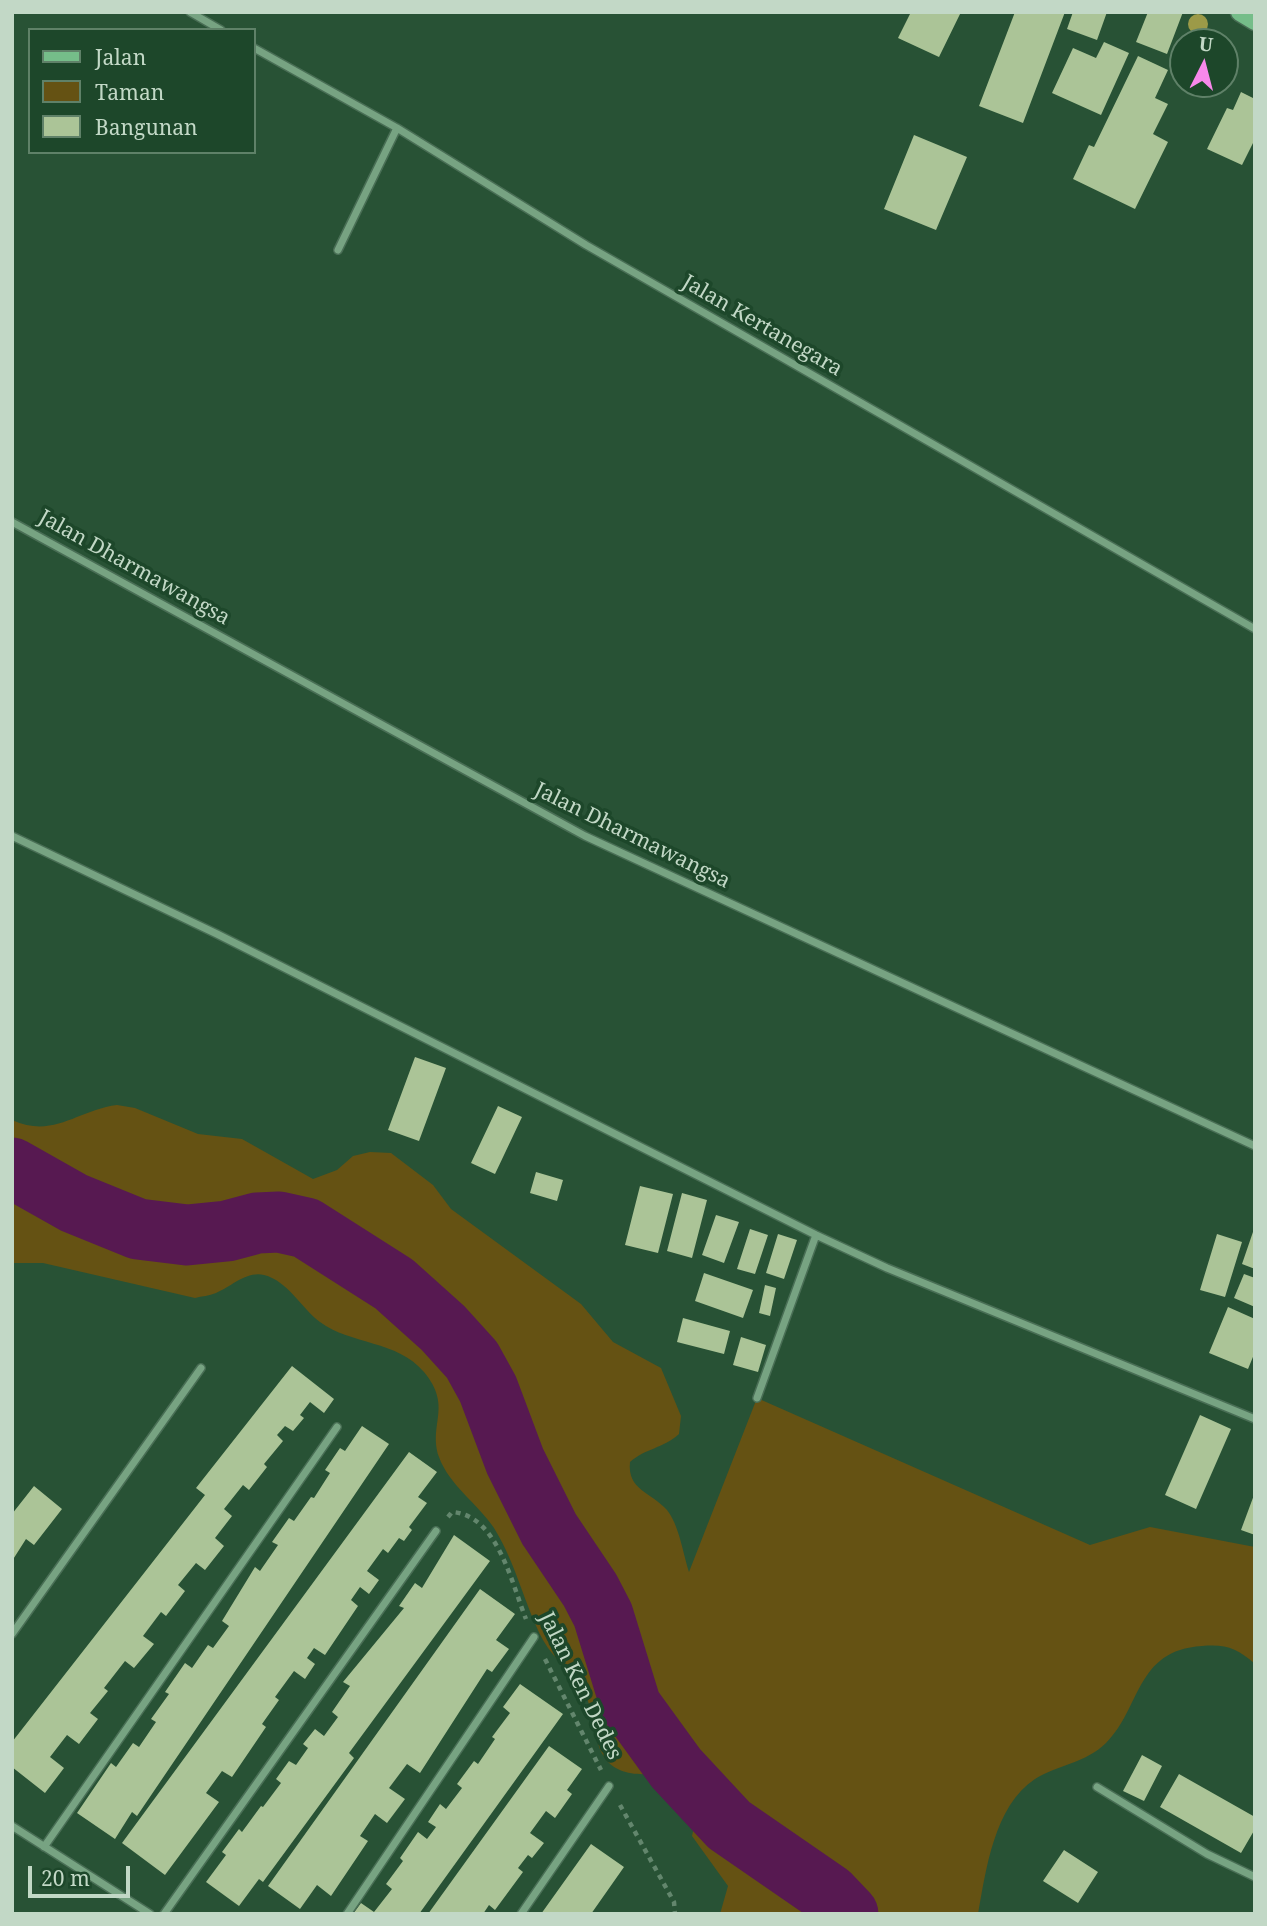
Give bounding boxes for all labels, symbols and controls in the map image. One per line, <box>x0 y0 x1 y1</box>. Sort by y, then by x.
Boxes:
legend <box>28 28 256 154</box>
north arrow <box>1169 28 1239 98</box>
text: U <box>1198 30 1214 58</box>
text: Jalan <box>95 43 146 71</box>
text: Taman <box>95 78 164 106</box>
text: Bangunan <box>95 113 198 141</box>
street label: Jalan Kertanegara <box>678 270 846 382</box>
street label: Jalan Dharmawangsa <box>34 505 234 631</box>
street label: Jalan Dharmawangsa <box>530 778 734 894</box>
street label: Jalan Ken Dedes <box>533 1608 627 1764</box>
scale bar <box>32 1853 133 1897</box>
text: 20 m <box>41 1864 90 1892</box>

